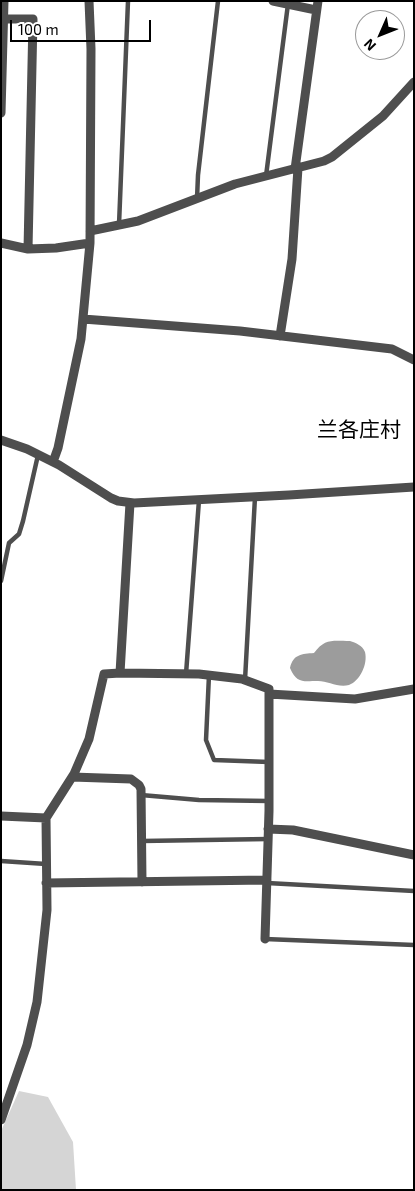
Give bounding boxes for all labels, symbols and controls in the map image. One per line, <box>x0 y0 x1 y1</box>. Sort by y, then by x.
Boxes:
scale bar <box>12 10 154 42</box>
north arrow <box>355 10 405 60</box>
text: 100 m <box>18 20 59 38</box>
text: N <box>360 36 379 55</box>
district label: 兰各庄村 <box>317 417 401 443</box>

